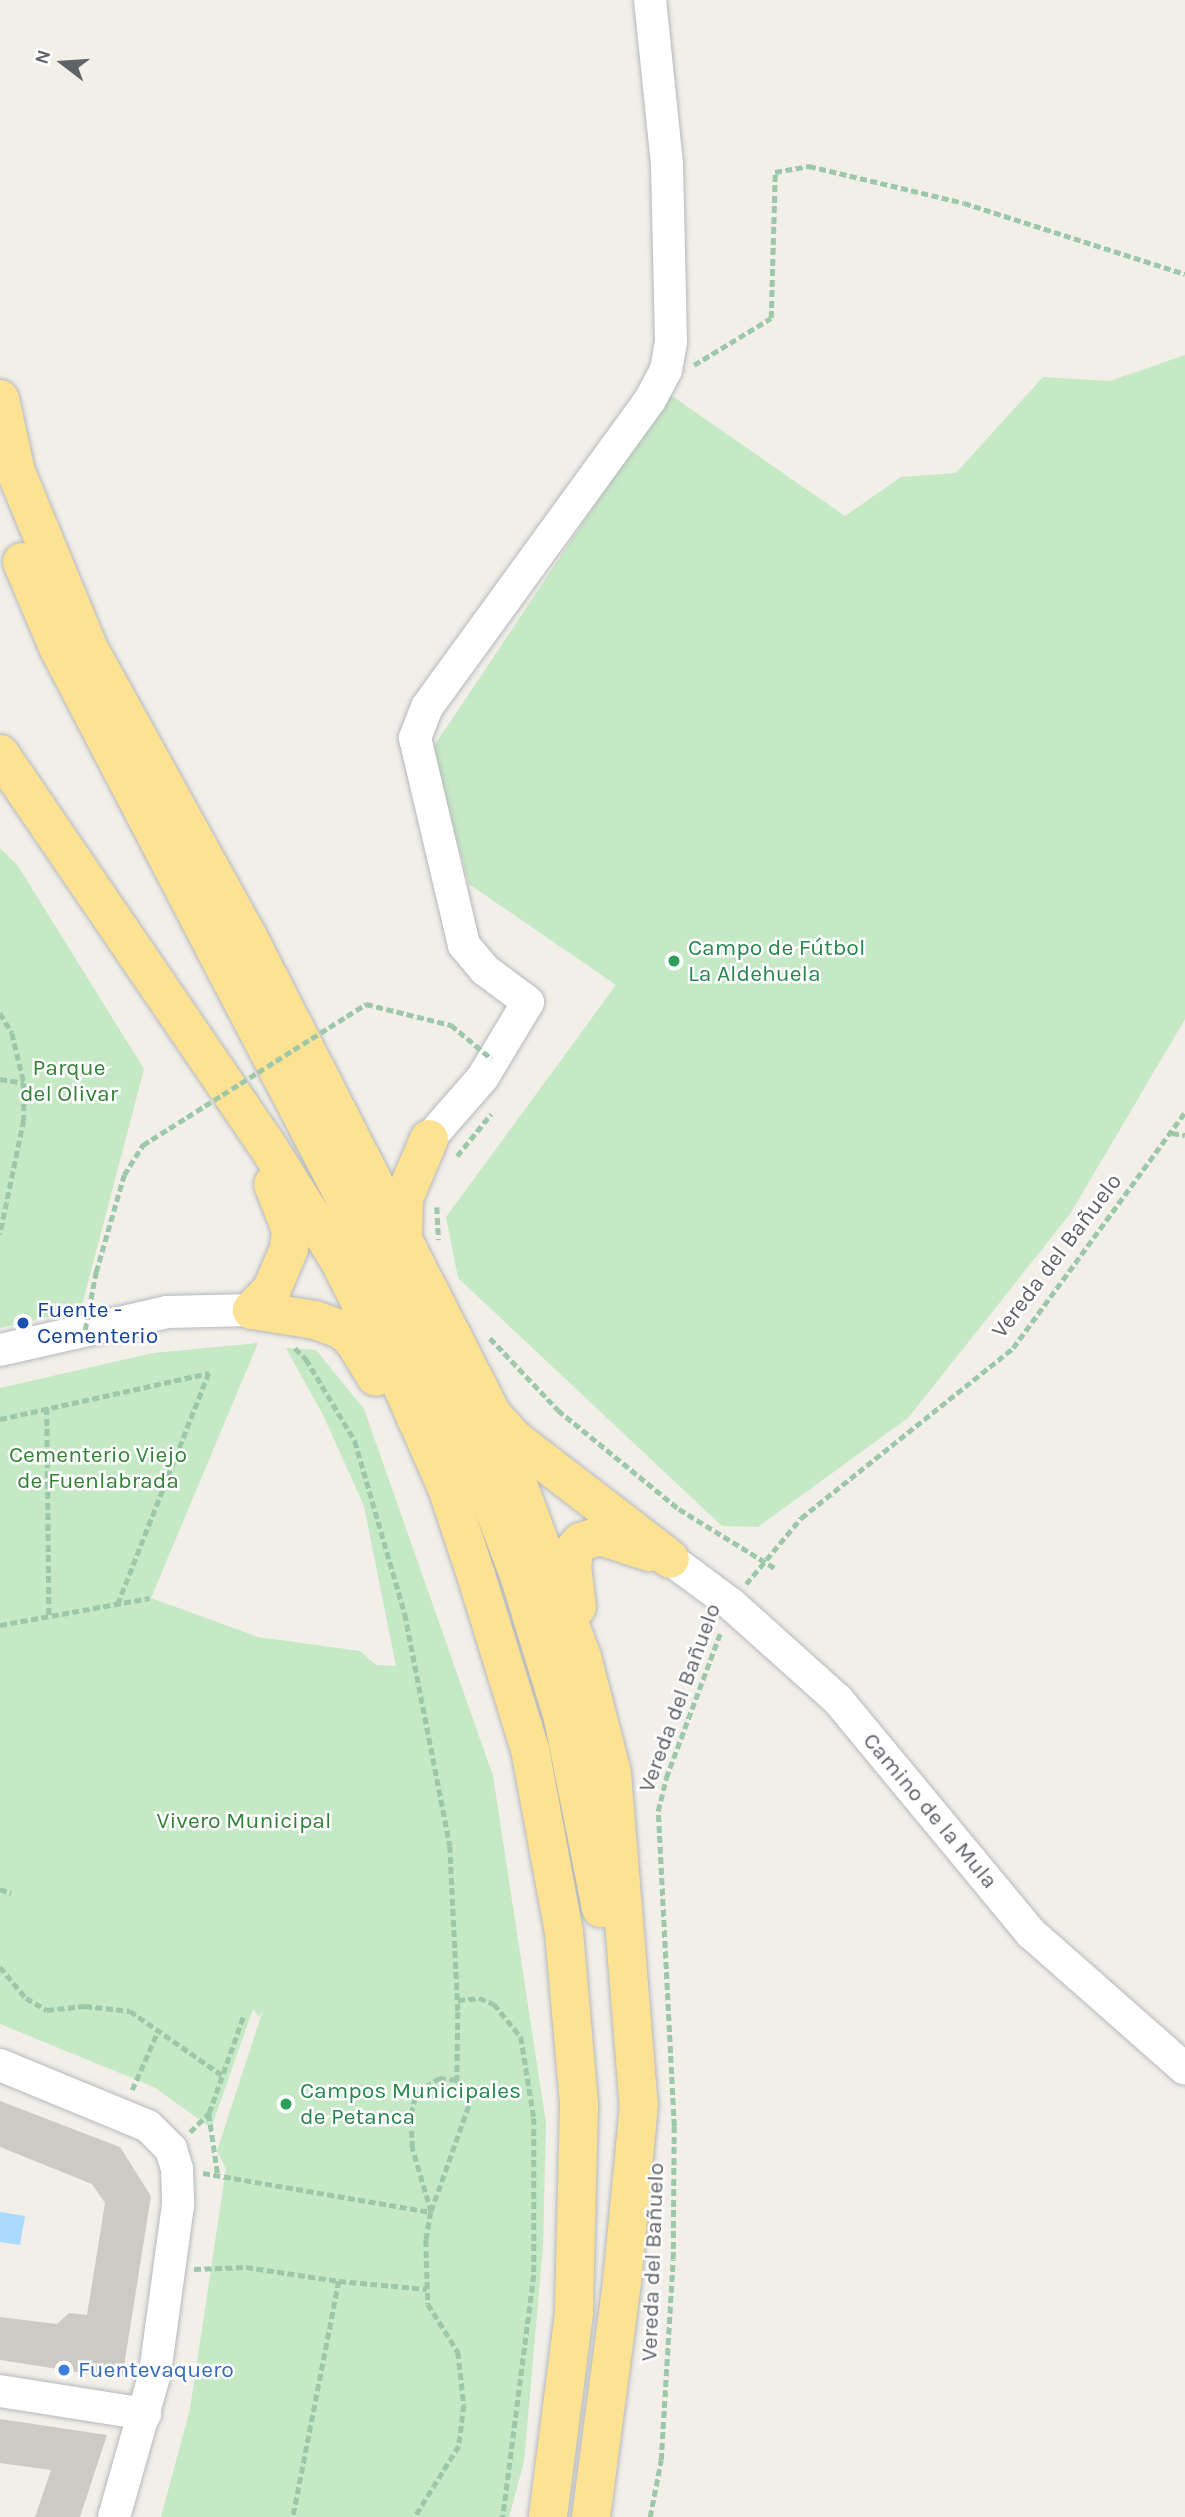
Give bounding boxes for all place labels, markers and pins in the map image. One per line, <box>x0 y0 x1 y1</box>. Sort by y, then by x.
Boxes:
place label: Campo de Fútbol La Aldehuela <box>688 934 865 988</box>
marker: Campo de Fútbol La Aldehuela <box>666 953 682 969</box>
place label: Fuente - Cementerio <box>37 1296 158 1350</box>
marker: Fuente - Cementerio <box>15 1315 31 1331</box>
place label: Campos Municipales de Petanca <box>300 2077 521 2131</box>
marker: Campos Municipales de Petanca <box>278 2096 294 2112</box>
place label: Fuentevaquero <box>78 2356 234 2384</box>
marker: Fuentevaquero <box>56 2362 72 2378</box>

